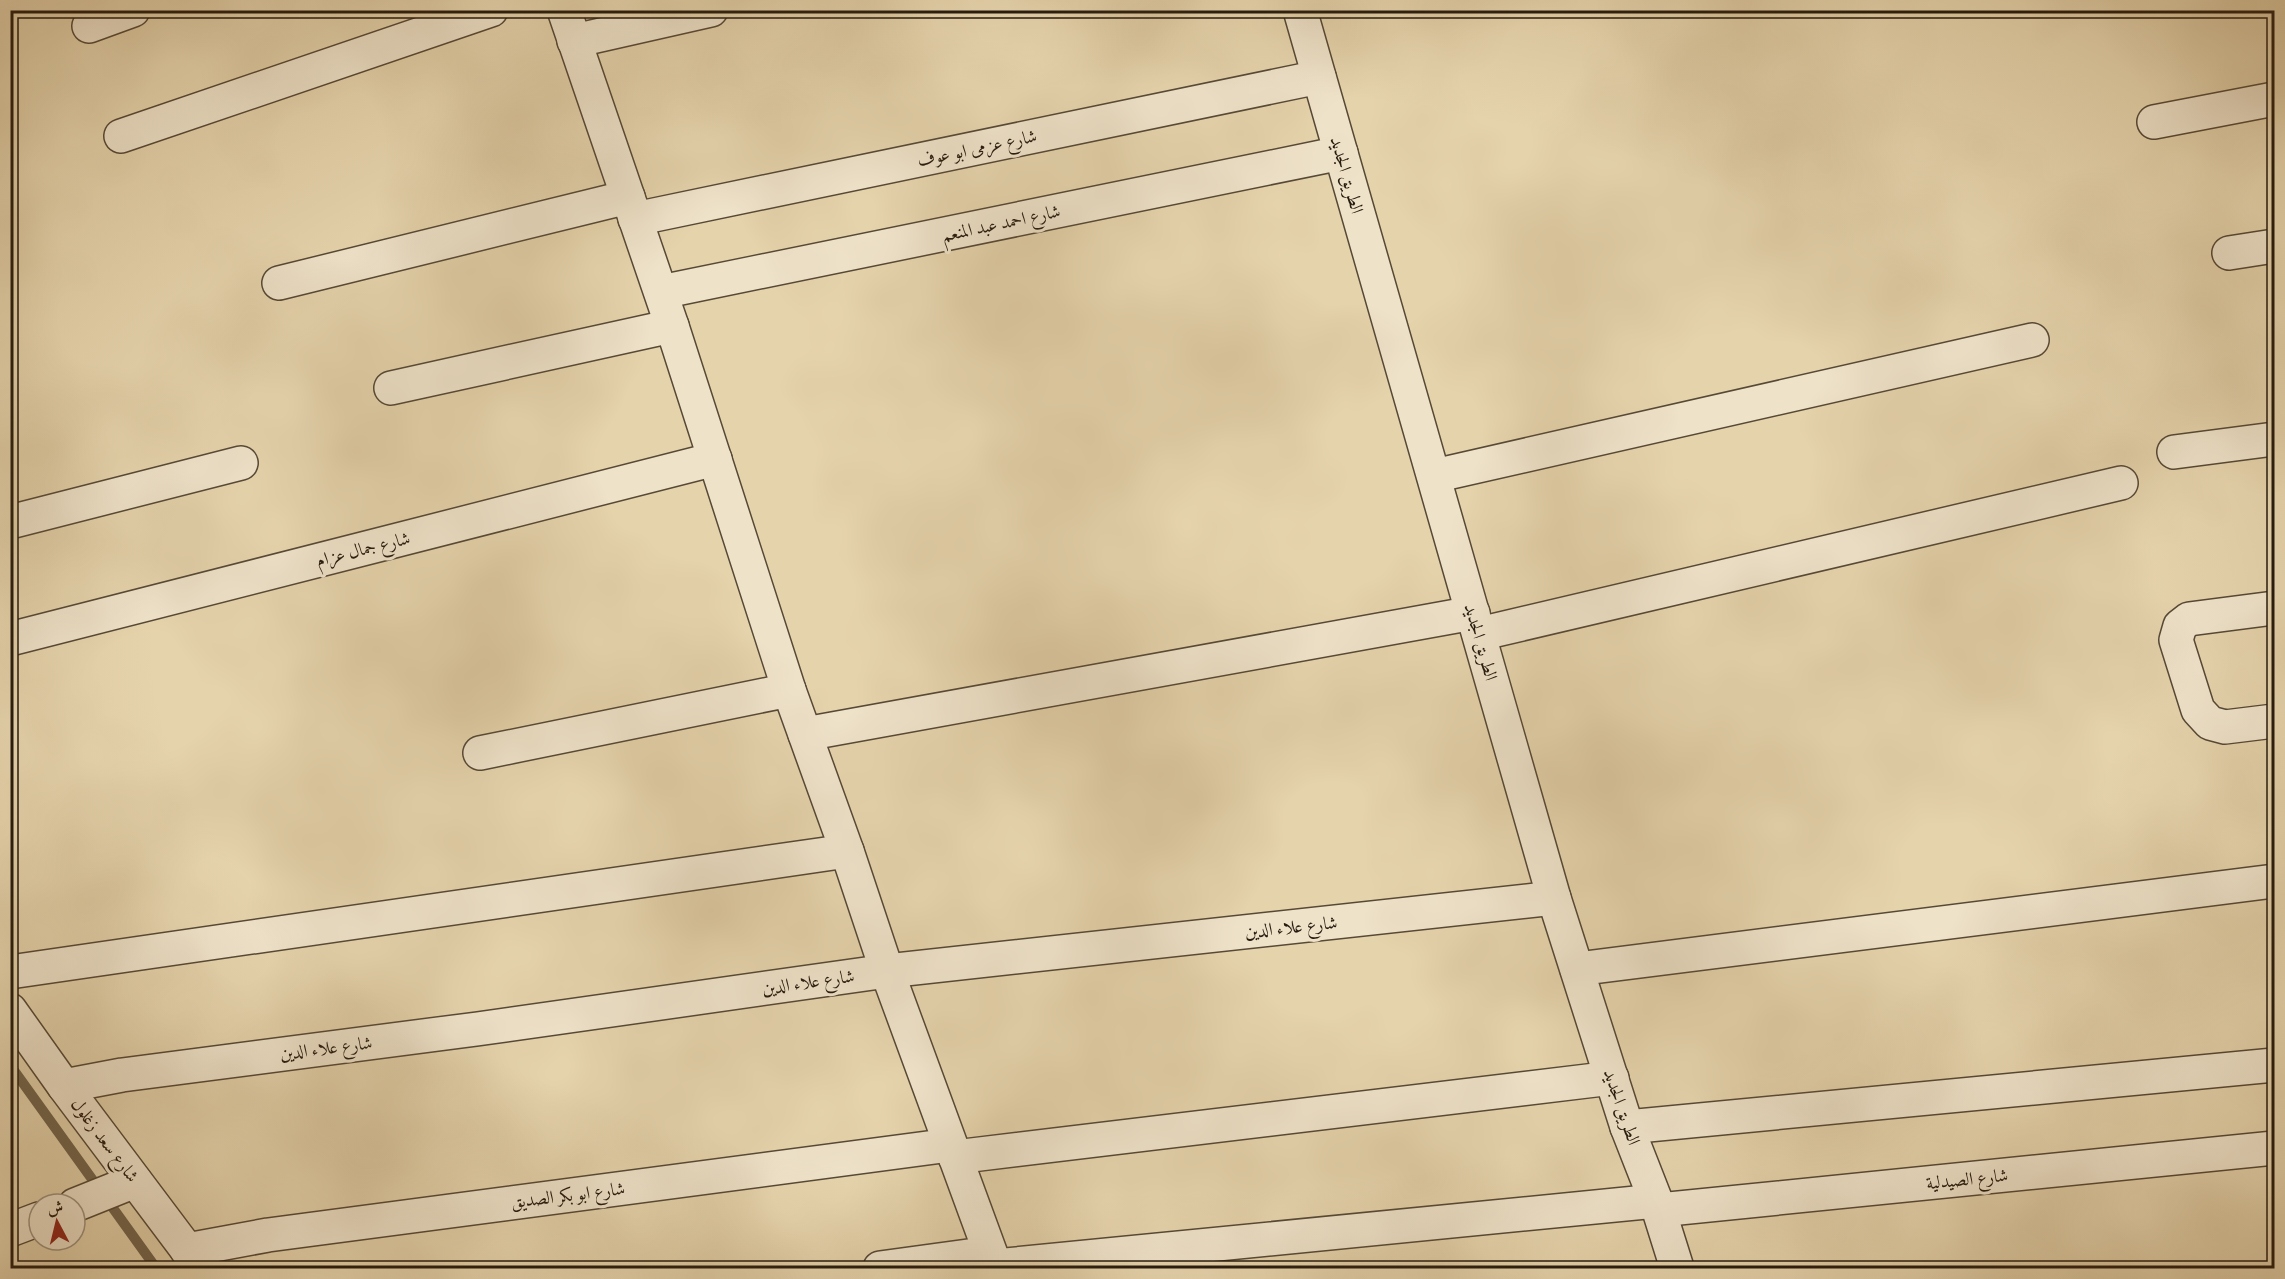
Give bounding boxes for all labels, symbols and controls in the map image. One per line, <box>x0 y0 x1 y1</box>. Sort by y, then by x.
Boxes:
street label: شارع عزمى ابو عوف <box>915 125 1040 175</box>
street label: الطريق الجديد <box>1325 134 1368 216</box>
street label: شارع احمد عبد المنعم <box>940 200 1063 252</box>
street label: شارع جمال عزام <box>314 527 414 576</box>
street label: الطريق الجديد <box>1459 601 1502 683</box>
street label: شارع علاء الدين <box>1243 911 1339 947</box>
street label: شارع علاء الدين <box>760 965 856 1003</box>
street label: شارع علاء الدين <box>278 1031 374 1069</box>
street label: الطريق الجديد <box>1598 1066 1645 1148</box>
street label: شارع سعد زغلول <box>63 1094 144 1189</box>
street label: شارع الصيدلية <box>1925 1164 2010 1198</box>
street label: شارع ابو بكر الصديق <box>510 1177 627 1217</box>
north arrow <box>27 1192 87 1252</box>
text: ش <box>46 1197 64 1218</box>

